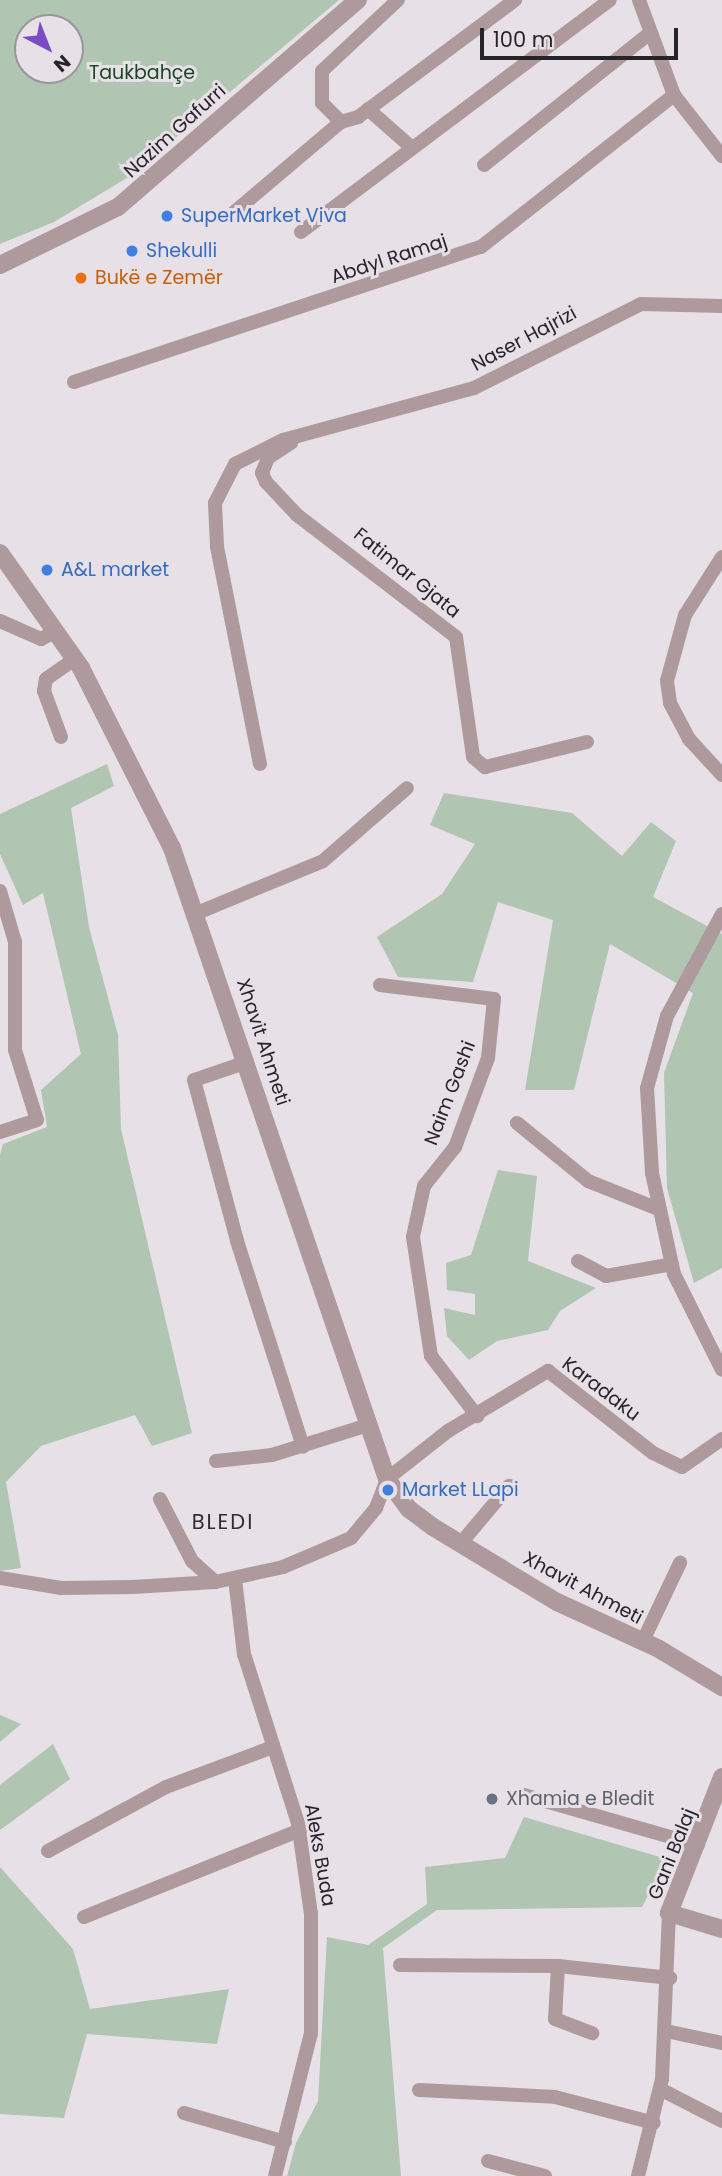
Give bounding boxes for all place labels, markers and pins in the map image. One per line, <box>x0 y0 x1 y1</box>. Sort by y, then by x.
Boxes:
place label: SuperMarket Viva <box>181 205 347 227</box>
marker: SuperMarket Viva <box>159 208 175 224</box>
place label: Shekulli <box>146 240 217 262</box>
marker: Shekulli <box>124 243 140 259</box>
place label: Bukë e Zemër <box>95 267 223 289</box>
marker: Bukë e Zemër <box>73 270 89 286</box>
place label: A&L market <box>61 559 169 581</box>
marker: A&L market <box>39 562 55 578</box>
place label: Market LLapi <box>402 1479 519 1501</box>
marker: Market LLapi <box>380 1482 396 1498</box>
place label: Xhamia e Bledit <box>506 1788 654 1810</box>
marker: Xhamia e Bledit <box>484 1791 500 1807</box>

